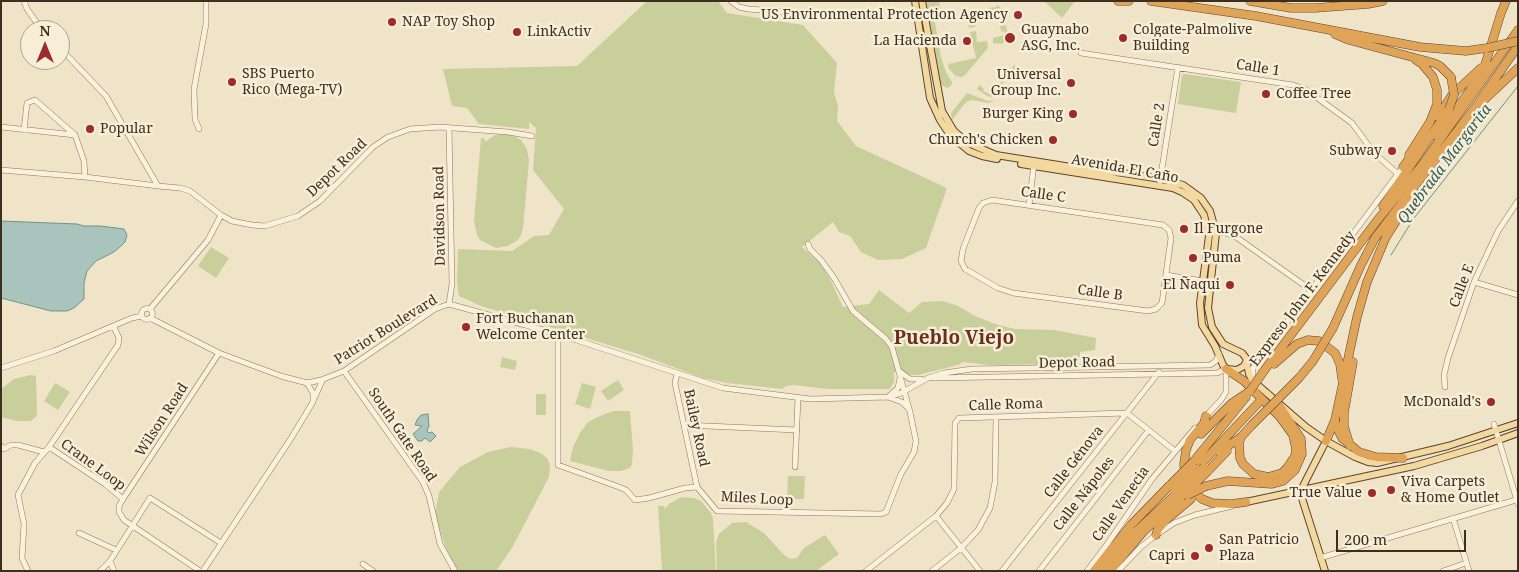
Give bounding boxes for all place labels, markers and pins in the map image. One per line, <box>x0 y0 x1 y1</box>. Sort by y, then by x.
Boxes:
place label: US Environmental Protection Agency <box>761 7 1008 23</box>
marker: US Environmental Protection Agency <box>1012 9 1024 21</box>
place label: NAP Toy Shop <box>402 14 495 30</box>
marker: NAP Toy Shop <box>386 16 398 28</box>
place label: Guaynabo ASG, Inc. <box>1021 22 1089 54</box>
place label: Colgate-Palmolive Building <box>1133 22 1253 54</box>
place label: LinkActiv <box>527 24 591 40</box>
marker: LinkActiv <box>511 26 523 38</box>
marker: Guaynabo ASG, Inc. <box>1003 31 1017 45</box>
marker: Colgate-Palmolive Building <box>1117 32 1129 44</box>
place label: La Hacienda <box>873 33 957 49</box>
marker: La Hacienda <box>961 35 973 47</box>
place label: SBS Puerto Rico (Mega-TV) <box>242 66 342 98</box>
place label: Universal Group Inc. <box>991 67 1061 100</box>
marker: SBS Puerto Rico (Mega-TV) <box>226 76 238 88</box>
marker: Universal Group Inc. <box>1065 77 1077 89</box>
place label: Coffee Tree <box>1276 86 1351 102</box>
marker: Coffee Tree <box>1260 88 1272 100</box>
place label: Burger King <box>982 106 1063 122</box>
marker: Burger King <box>1067 108 1079 120</box>
place label: Popular <box>100 121 153 137</box>
marker: Popular <box>84 123 96 135</box>
place label: Church's Chicken <box>928 132 1043 148</box>
marker: Church's Chicken <box>1047 134 1059 146</box>
place label: Subway <box>1329 143 1382 159</box>
marker: Subway <box>1386 145 1398 157</box>
place label: Il Furgone <box>1194 221 1263 237</box>
marker: Il Furgone <box>1178 223 1190 235</box>
place label: Puma <box>1203 250 1241 266</box>
marker: Puma <box>1187 252 1199 264</box>
place label: El Ñaqui <box>1163 277 1220 293</box>
marker: El Ñaqui <box>1224 279 1236 291</box>
place label: Fort Buchanan Welcome Center <box>476 311 585 344</box>
marker: Fort Buchanan Welcome Center <box>460 321 472 333</box>
place label: McDonald's <box>1403 394 1481 410</box>
marker: McDonald's <box>1485 396 1497 408</box>
place label: Viva Carpets & Home Outlet <box>1401 474 1500 507</box>
marker: Viva Carpets & Home Outlet <box>1385 484 1397 496</box>
place label: True Value <box>1290 485 1362 501</box>
marker: True Value <box>1366 487 1378 499</box>
place label: San Patricio Plaza <box>1219 532 1299 564</box>
marker: San Patricio Plaza <box>1203 542 1215 554</box>
place label: Capri <box>1149 548 1185 564</box>
marker: Capri <box>1189 550 1201 562</box>

